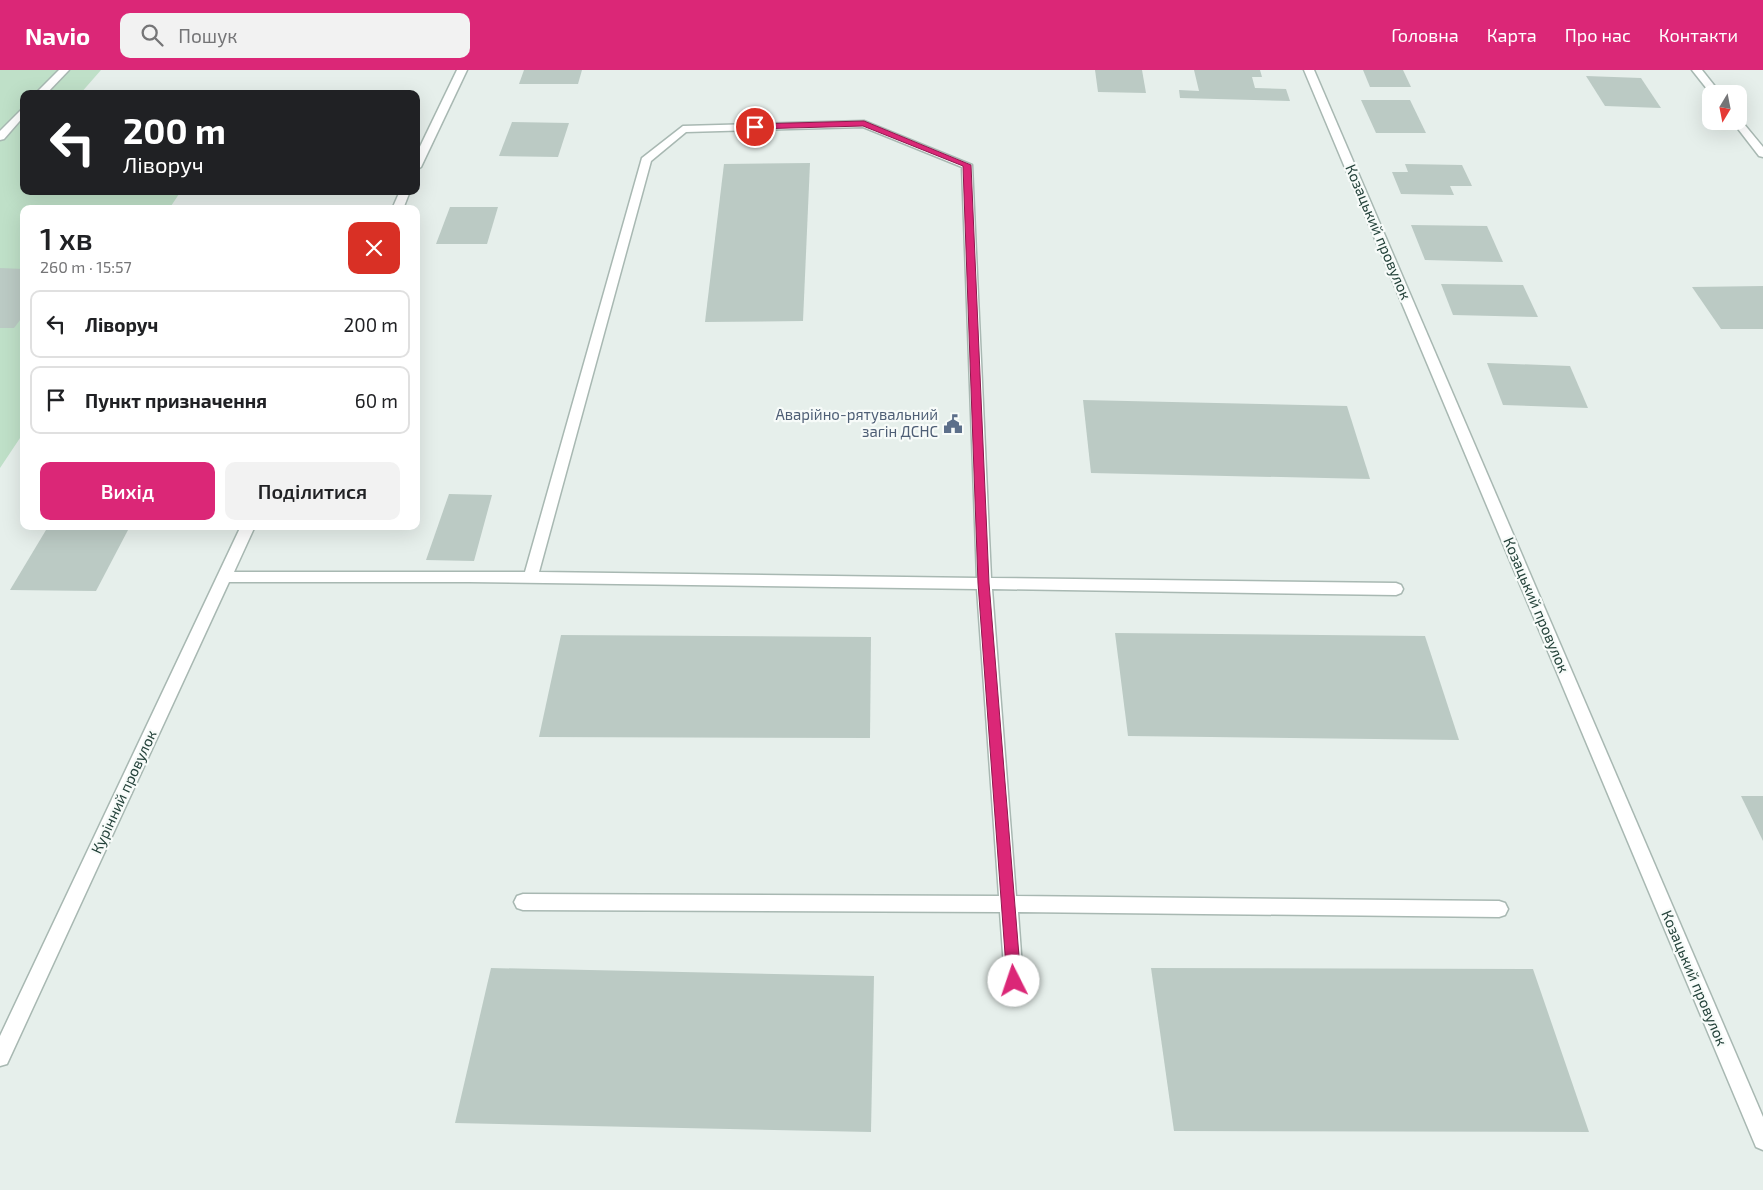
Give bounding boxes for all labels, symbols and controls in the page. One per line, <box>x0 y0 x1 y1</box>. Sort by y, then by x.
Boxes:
search box <box>120 13 470 58</box>
text: Navio <box>25 21 90 50</box>
icon: search <box>138 21 166 49</box>
text: Пошук <box>178 24 237 47</box>
text: Головна <box>1391 24 1459 46</box>
text: Карта <box>1487 24 1537 46</box>
text: Про нас <box>1565 24 1631 46</box>
text: Контакти <box>1659 24 1738 46</box>
north arrow <box>1702 85 1748 130</box>
map controls <box>1702 85 1747 130</box>
pin <box>734 106 776 148</box>
text: 200 m <box>123 109 226 151</box>
icon: left <box>40 110 105 175</box>
icon: arrive <box>741 113 769 141</box>
text: Ліворуч <box>123 151 204 177</box>
street label: Козацький провулок <box>1341 161 1416 302</box>
text: 1 хв <box>40 220 93 256</box>
button: close <box>348 222 400 274</box>
text: 260 m · 15:57 <box>40 257 132 276</box>
icon: left <box>42 310 70 338</box>
text: Ліворуч <box>85 313 158 336</box>
text: 200 m <box>344 313 398 336</box>
icon: arrive <box>42 386 70 414</box>
text: Пункт призначення <box>85 389 267 412</box>
text: 60 m <box>355 389 398 412</box>
place label: Аварійно-рятувальний загін ДСНС <box>775 405 938 440</box>
public building icon: Аварійно-рятувальний загін ДСНС <box>942 413 964 435</box>
button: Вихід <box>40 462 215 520</box>
button: Поділитися <box>225 462 400 520</box>
street label: Козацький провулок <box>1499 534 1574 675</box>
street label: Курінний провулок <box>87 727 161 857</box>
street label: Козацький провулок <box>1657 907 1732 1048</box>
position arrow <box>987 954 1039 1006</box>

